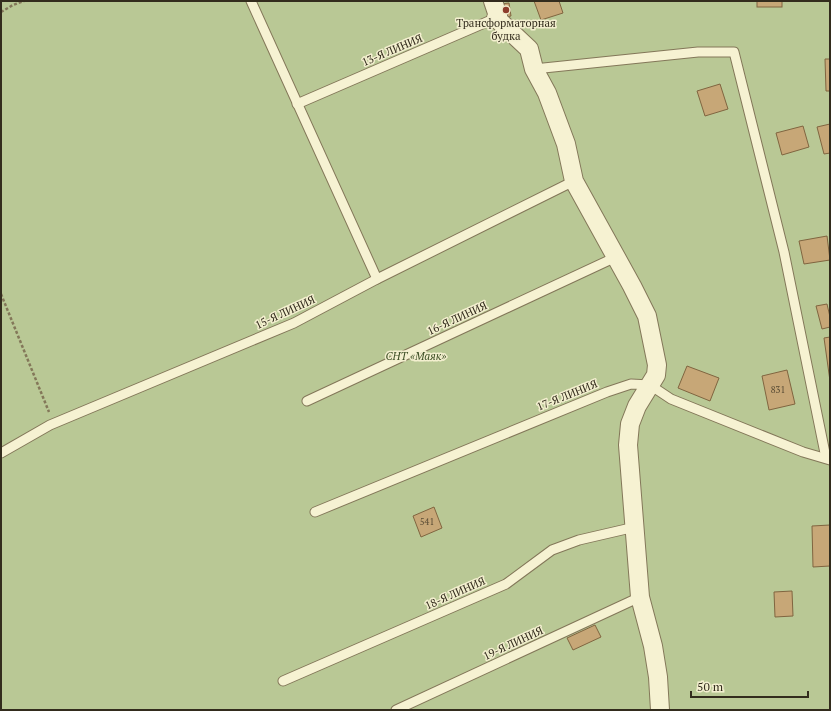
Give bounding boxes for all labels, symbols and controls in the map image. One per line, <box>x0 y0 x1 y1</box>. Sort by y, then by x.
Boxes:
marker: Трансформаторная будка <box>501 5 511 15</box>
place label: Трансформаторная будка <box>456 16 556 43</box>
street label: 13-Я ЛИНИЯ <box>360 31 424 69</box>
street label: 15-Я ЛИНИЯ <box>253 292 317 332</box>
street label: 16-Я ЛИНИЯ <box>425 298 489 338</box>
park label: СНТ «Маяк» <box>386 349 446 363</box>
street label: 17-Я ЛИНИЯ <box>535 377 599 413</box>
house number: 831 <box>771 384 785 396</box>
house number: 541 <box>420 516 434 528</box>
street label: 18-Я ЛИНИЯ <box>423 573 487 613</box>
street label: 19-Я ЛИНИЯ <box>481 623 545 663</box>
scale bar <box>691 673 808 699</box>
text: 50 m <box>697 679 724 694</box>

